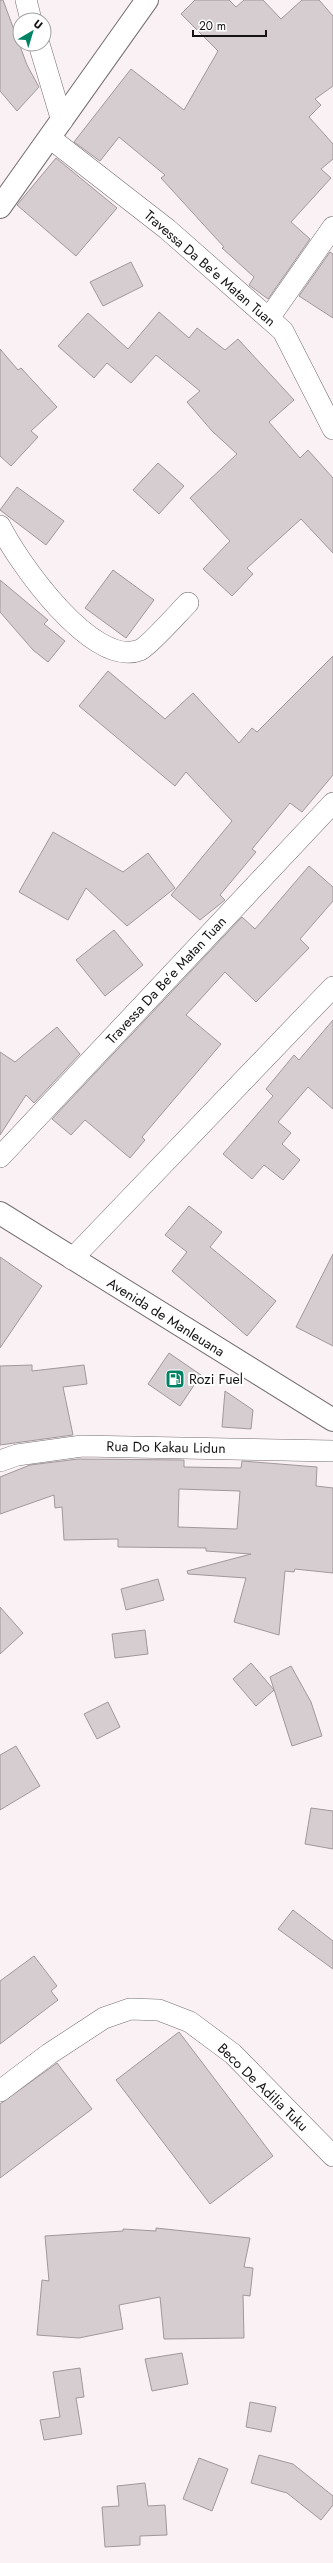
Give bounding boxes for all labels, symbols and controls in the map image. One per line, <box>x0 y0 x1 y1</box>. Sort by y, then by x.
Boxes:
north arrow <box>12 12 52 52</box>
scale bar <box>193 12 266 38</box>
text: U <box>30 15 46 33</box>
text: 20 m <box>199 17 226 35</box>
street label: Travessa Da Be’e Matan Tuan <box>140 205 280 331</box>
street label: Travessa Da Be’e Matan Tuan <box>101 912 231 1048</box>
street label: Avenida de Manleuana <box>103 1273 229 1361</box>
fuel station icon: Rozi Fuel <box>164 1368 186 1390</box>
place label: Rozi Fuel <box>189 1369 243 1389</box>
street label: Rua Do Kakau Lidun <box>106 1436 226 1458</box>
street label: Beco De Adilia Tuku <box>213 2038 313 2136</box>

